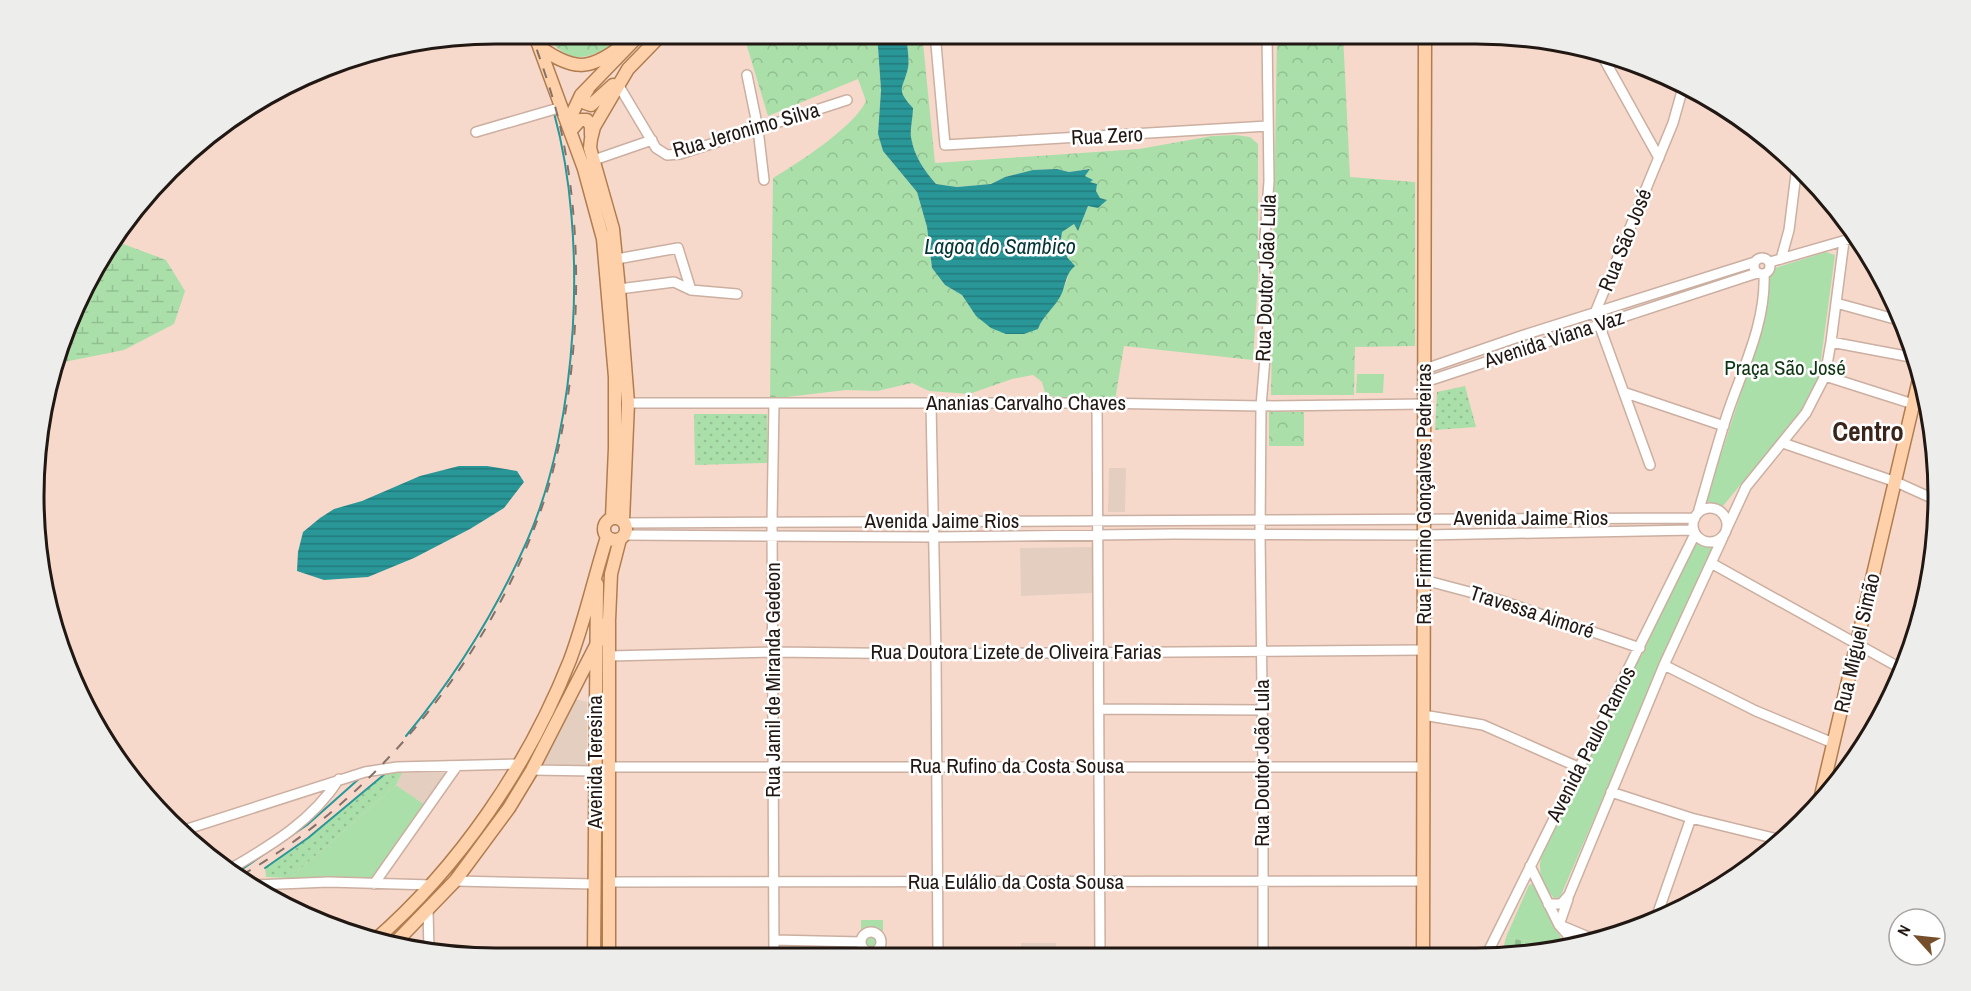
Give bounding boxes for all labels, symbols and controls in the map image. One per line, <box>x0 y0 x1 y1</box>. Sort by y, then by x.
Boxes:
street label: Rua Jeronimo Silva <box>669 95 823 164</box>
street label: Rua Zero <box>1070 119 1144 152</box>
street label: Rua São José <box>1591 184 1658 295</box>
street label: Rua Doutor João Lula <box>1248 193 1283 362</box>
water label: Lagoa do Sambico <box>924 231 1076 261</box>
street label: Avenida Viana Vaz <box>1479 302 1628 375</box>
park label: Praça São José <box>1724 353 1846 382</box>
street label: Rua Firmino Gonçalves Pedreiras <box>1409 363 1438 625</box>
street label: Ananias Carvalho Chaves <box>925 388 1126 417</box>
district label: Centro <box>1832 413 1904 449</box>
street label: Avenida Jaime Rios <box>1453 503 1608 532</box>
street label: Avenida Jaime Rios <box>864 506 1019 535</box>
street label: Rua Jamil de Miranda Gedeon <box>758 562 787 798</box>
street label: Rua Miguel Simão <box>1826 570 1887 716</box>
street label: Travessa Aimoré <box>1466 578 1598 645</box>
street label: Rua Doutora Lizete de Oliveira Farias <box>870 637 1162 666</box>
street label: Avenida Paulo Ramos <box>1538 661 1642 827</box>
street label: Rua Doutor João Lula <box>1247 679 1276 847</box>
street label: Avenida Teresina <box>580 695 609 830</box>
street label: Rua Rufino da Costa Sousa <box>910 751 1125 780</box>
street label: Rua Eulálio da Costa Sousa <box>908 867 1125 896</box>
north arrow <box>1887 907 1947 967</box>
text: N <box>1892 921 1916 939</box>

